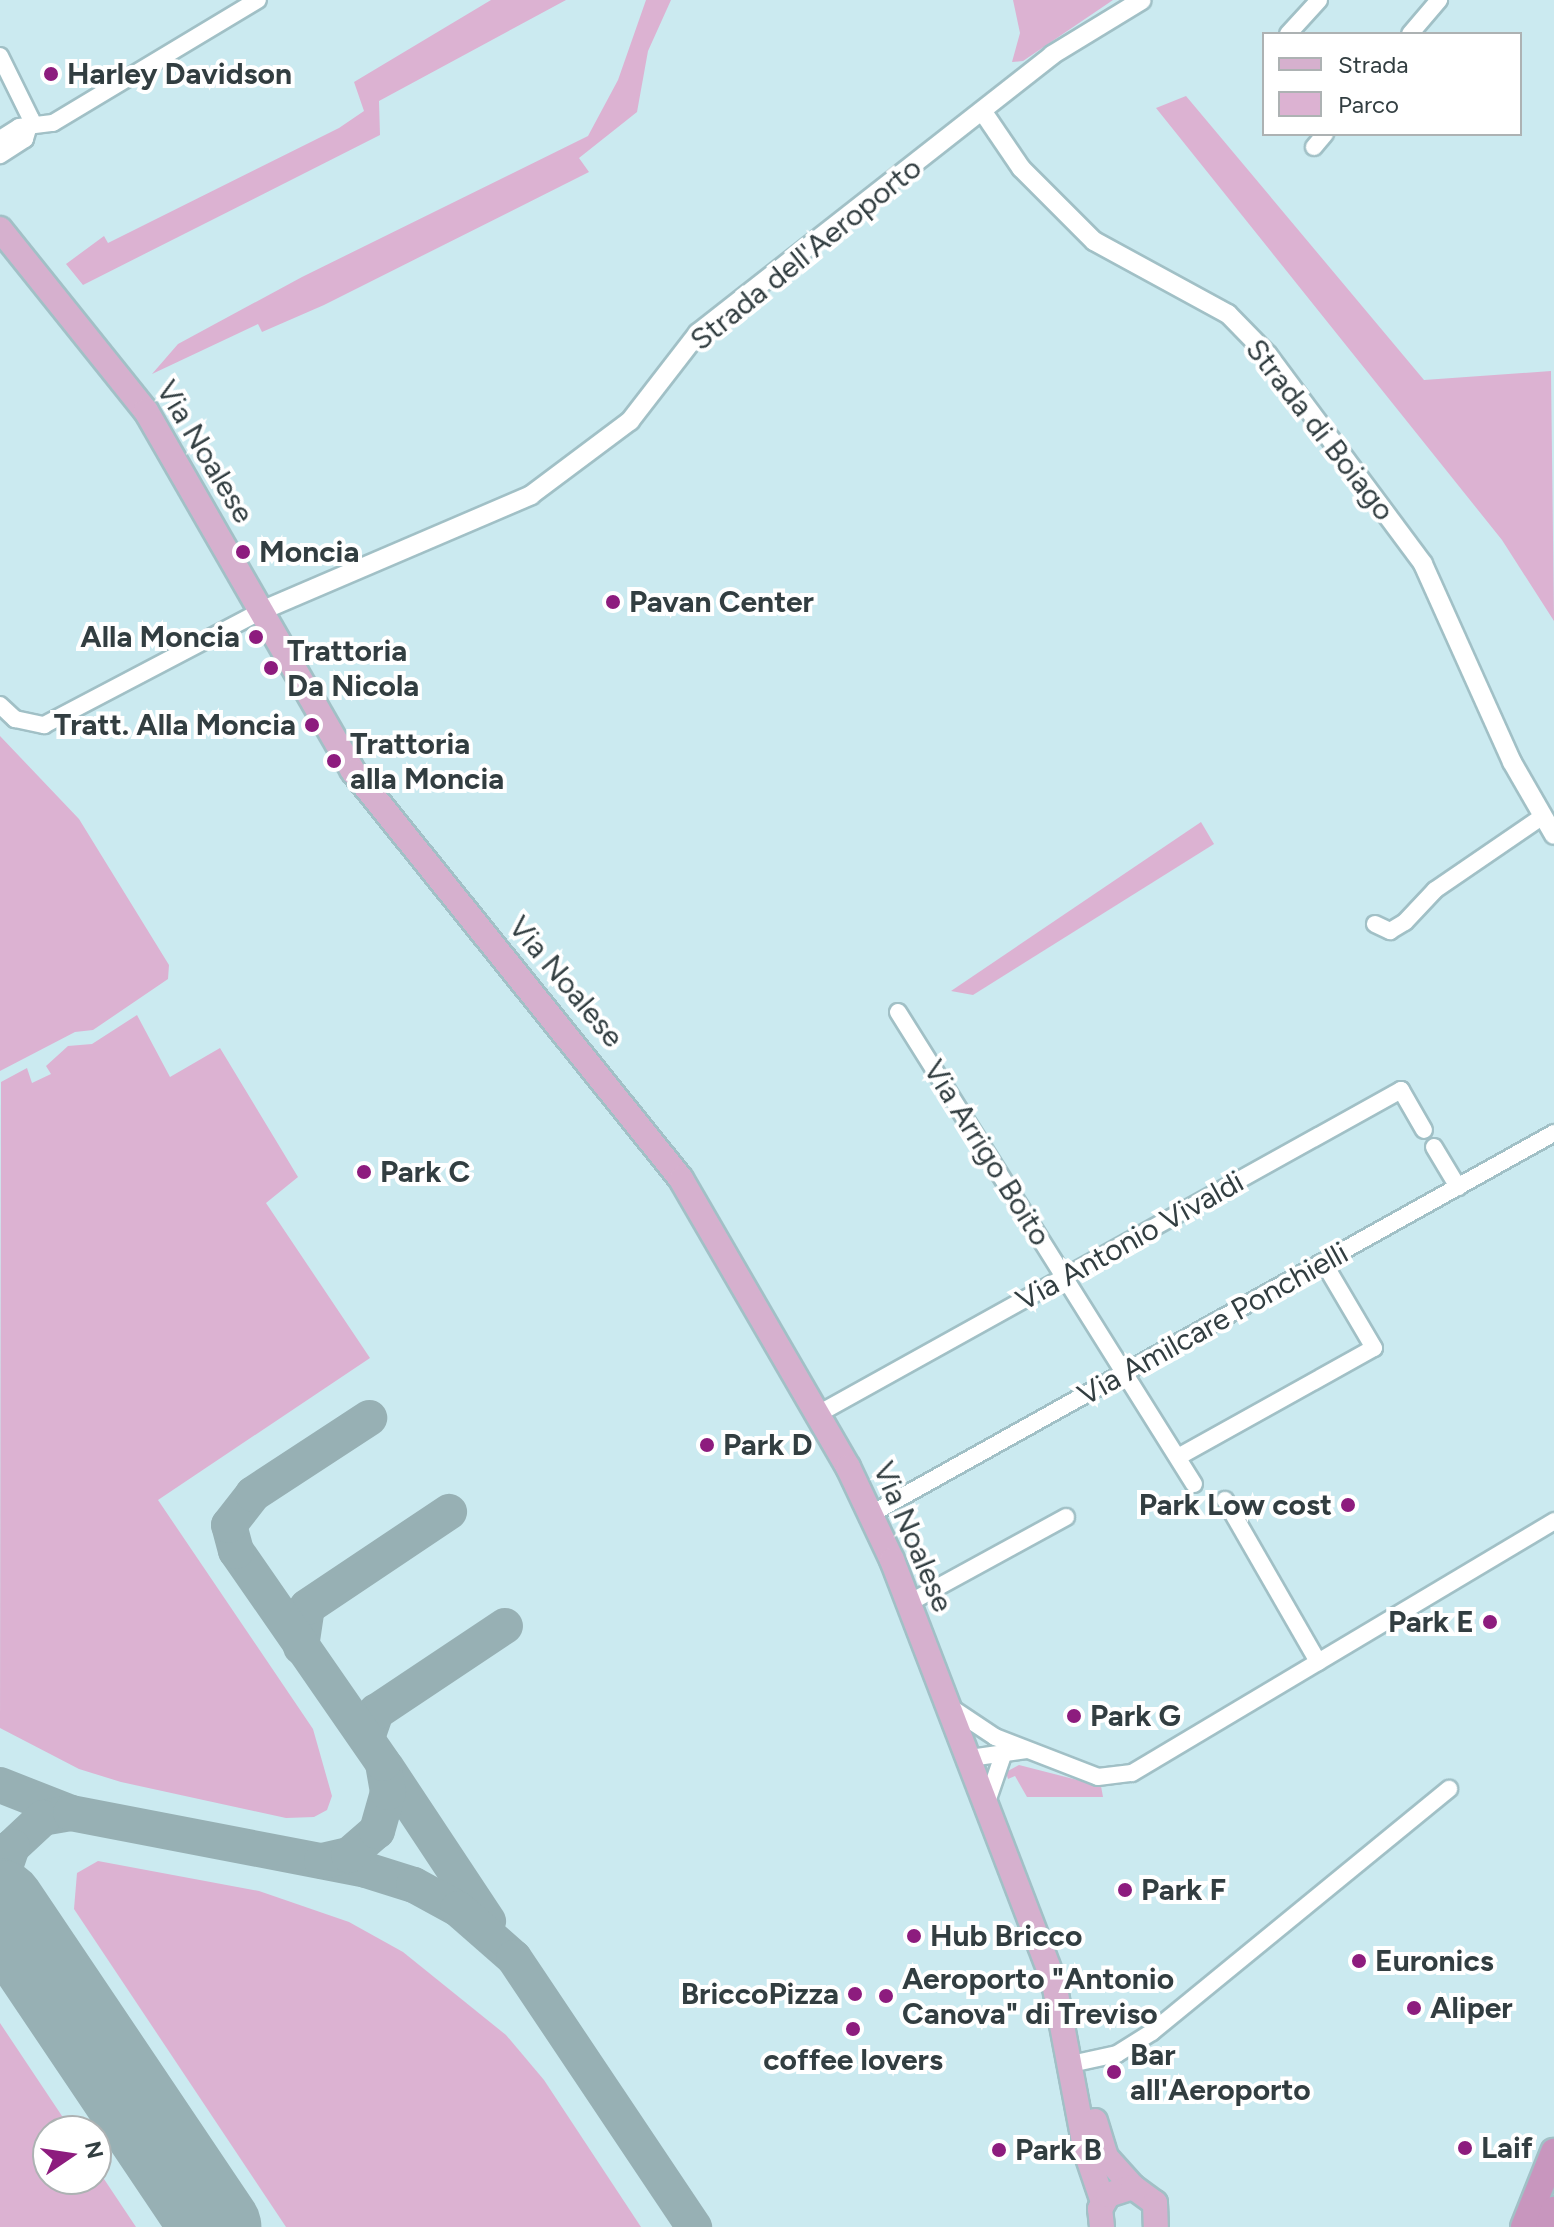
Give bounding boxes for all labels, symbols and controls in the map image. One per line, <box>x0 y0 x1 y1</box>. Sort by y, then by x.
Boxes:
legend <box>1262 32 1522 136</box>
text: Strada <box>1338 50 1408 79</box>
place label: Harley Davidson <box>67 56 292 92</box>
marker: Harley Davidson <box>42 65 60 83</box>
text: Parco <box>1338 90 1399 119</box>
street label: Strada dell'Aeroporto <box>683 150 929 358</box>
street label: Strada di Boiago <box>1238 332 1402 528</box>
street label: Via Noalese <box>148 374 262 530</box>
place label: Moncia <box>259 534 359 570</box>
marker: Moncia <box>234 543 252 561</box>
place label: Pavan Center <box>629 584 814 620</box>
marker: Pavan Center <box>604 593 622 611</box>
place label: Alla Moncia <box>80 619 240 655</box>
marker: Alla Moncia <box>247 628 265 646</box>
place label: Trattoria Da Nicola <box>287 633 419 704</box>
marker: Trattoria Da Nicola <box>262 659 280 677</box>
place label: Tratt. Alla Moncia <box>54 707 296 743</box>
marker: Tratt. Alla Moncia <box>303 716 321 734</box>
place label: Trattoria alla Moncia <box>350 726 504 796</box>
marker: Trattoria alla Moncia <box>325 752 343 770</box>
street label: Via Noalese <box>501 909 631 1055</box>
street label: Via Arrigo Boito <box>916 1054 1058 1252</box>
place label: Park C <box>380 1154 470 1190</box>
marker: Park C <box>355 1163 373 1181</box>
street label: Via Antonio Vivaldi <box>1010 1164 1250 1318</box>
street label: Via Amilcare Ponchielli <box>1072 1235 1354 1413</box>
place label: Park D <box>723 1427 812 1463</box>
marker: Park D <box>698 1436 716 1454</box>
street label: Via Noalese <box>865 1456 961 1618</box>
place label: Park Low cost <box>1139 1487 1332 1523</box>
marker: Park Low cost <box>1339 1496 1357 1514</box>
place label: Park E <box>1388 1604 1474 1640</box>
marker: Park E <box>1481 1613 1499 1631</box>
place label: Park G <box>1090 1698 1181 1734</box>
marker: Park G <box>1065 1707 1083 1725</box>
place label: Park F <box>1141 1872 1226 1908</box>
marker: Park F <box>1116 1881 1134 1899</box>
place label: Hub Bricco <box>930 1918 1082 1954</box>
marker: Hub Bricco <box>905 1927 923 1945</box>
place label: Euronics <box>1375 1943 1494 1979</box>
marker: Euronics <box>1350 1952 1368 1970</box>
place label: Aeroporto "Antonio Canova" di Treviso <box>902 1961 1174 2032</box>
place label: BriccoPizza <box>681 1976 839 2012</box>
marker: BriccoPizza <box>846 1985 864 2003</box>
marker: Aeroporto "Antonio Canova" di Treviso <box>877 1987 895 2005</box>
place label: Aliper <box>1430 1990 1513 2026</box>
marker: Aliper <box>1405 1999 1423 2017</box>
marker: coffee lovers <box>844 2020 862 2038</box>
place label: Bar all'Aeroporto <box>1130 2037 1311 2108</box>
place label: coffee lovers <box>763 2042 943 2078</box>
marker: Bar all'Aeroporto <box>1105 2063 1123 2081</box>
north arrow <box>32 2115 112 2195</box>
place label: Laif <box>1481 2130 1533 2166</box>
place label: Park B <box>1015 2132 1102 2168</box>
text: N <box>79 2139 109 2161</box>
marker: Laif <box>1456 2139 1474 2157</box>
marker: Park B <box>990 2141 1008 2159</box>

